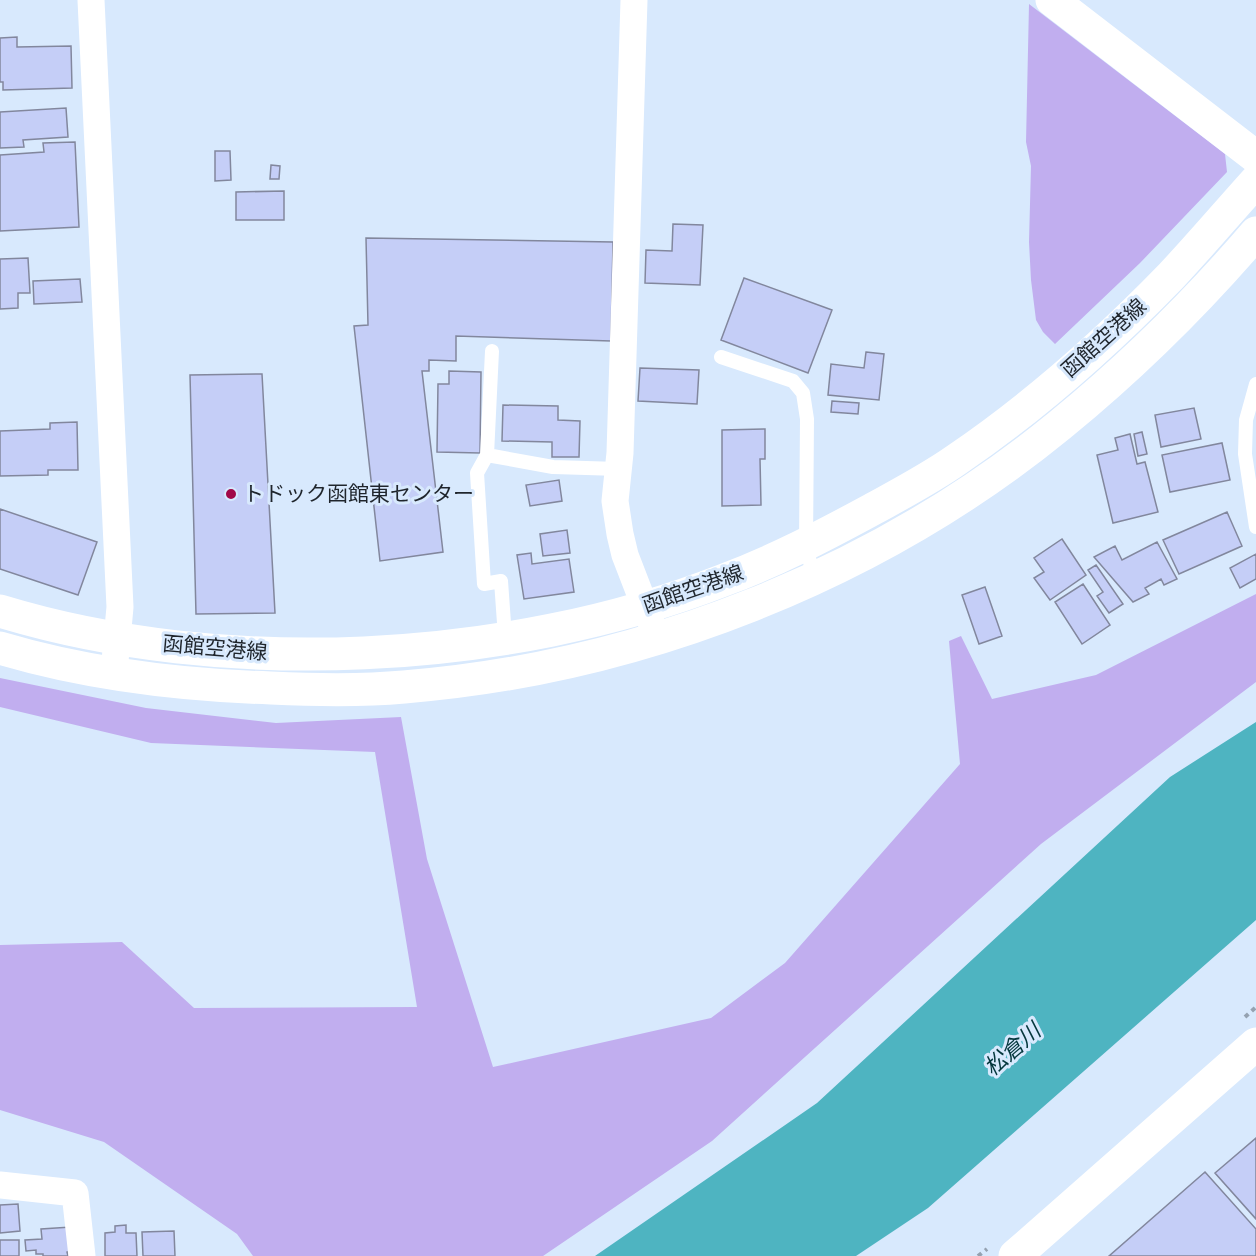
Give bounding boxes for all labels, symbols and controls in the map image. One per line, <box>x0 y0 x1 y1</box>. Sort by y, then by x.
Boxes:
street label: 函館空港線 <box>1056 293 1151 382</box>
place label: トドック函館東センター <box>243 481 474 506</box>
marker: トドック函館東センター <box>224 487 238 501</box>
street label: 函館空港線 <box>639 560 747 617</box>
street label: 函館空港線 <box>162 630 268 665</box>
water label: 松倉川 <box>979 1017 1047 1080</box>

